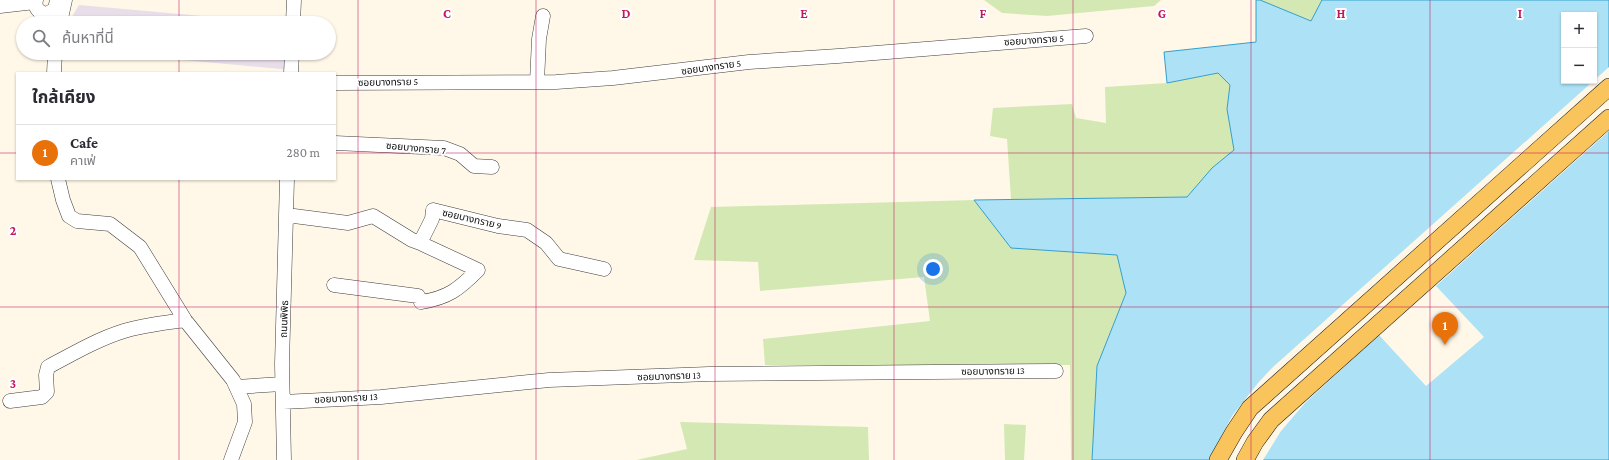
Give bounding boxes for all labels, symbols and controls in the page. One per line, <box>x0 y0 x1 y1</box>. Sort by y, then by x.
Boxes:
text: C <box>443 6 451 21</box>
text: D <box>622 6 631 21</box>
text: E <box>800 6 808 21</box>
text: F <box>980 6 987 21</box>
text: G <box>1158 6 1166 21</box>
text: H <box>1337 6 1346 21</box>
text: I <box>1518 6 1522 21</box>
map controls <box>1561 12 1597 84</box>
button: + <box>1561 12 1597 48</box>
search box <box>16 16 336 60</box>
icon: search <box>30 27 52 49</box>
text: ค้นหาที่นี่ <box>62 30 114 46</box>
street label: ซอยบางทราย 5 <box>1004 32 1065 48</box>
button: − <box>1561 48 1597 84</box>
street label: ซอยบางทราย 5 <box>680 57 742 77</box>
street label: ซอยบางทราย 5 <box>358 76 419 88</box>
text: ใกล้เคียง <box>32 88 95 107</box>
text: Cafe <box>70 135 98 151</box>
street label: ซอยบางทราย 7 <box>386 140 447 156</box>
text: 1 <box>43 145 47 160</box>
text: 280 m <box>287 145 320 160</box>
text: คาเฟ่ <box>70 153 96 168</box>
street label: ซอยบางทราย 9 <box>441 207 503 231</box>
text: 2 <box>10 223 17 238</box>
your location <box>923 259 943 279</box>
street label: ถนนพิพิธ <box>278 300 290 338</box>
pin: 1 <box>1432 312 1458 345</box>
street label: ซอยบางทราย 13 <box>961 365 1025 377</box>
street label: ซอยบางทราย 13 <box>637 369 701 383</box>
text: 3 <box>10 376 16 391</box>
street label: ซอยบางทราย 13 <box>314 391 378 405</box>

